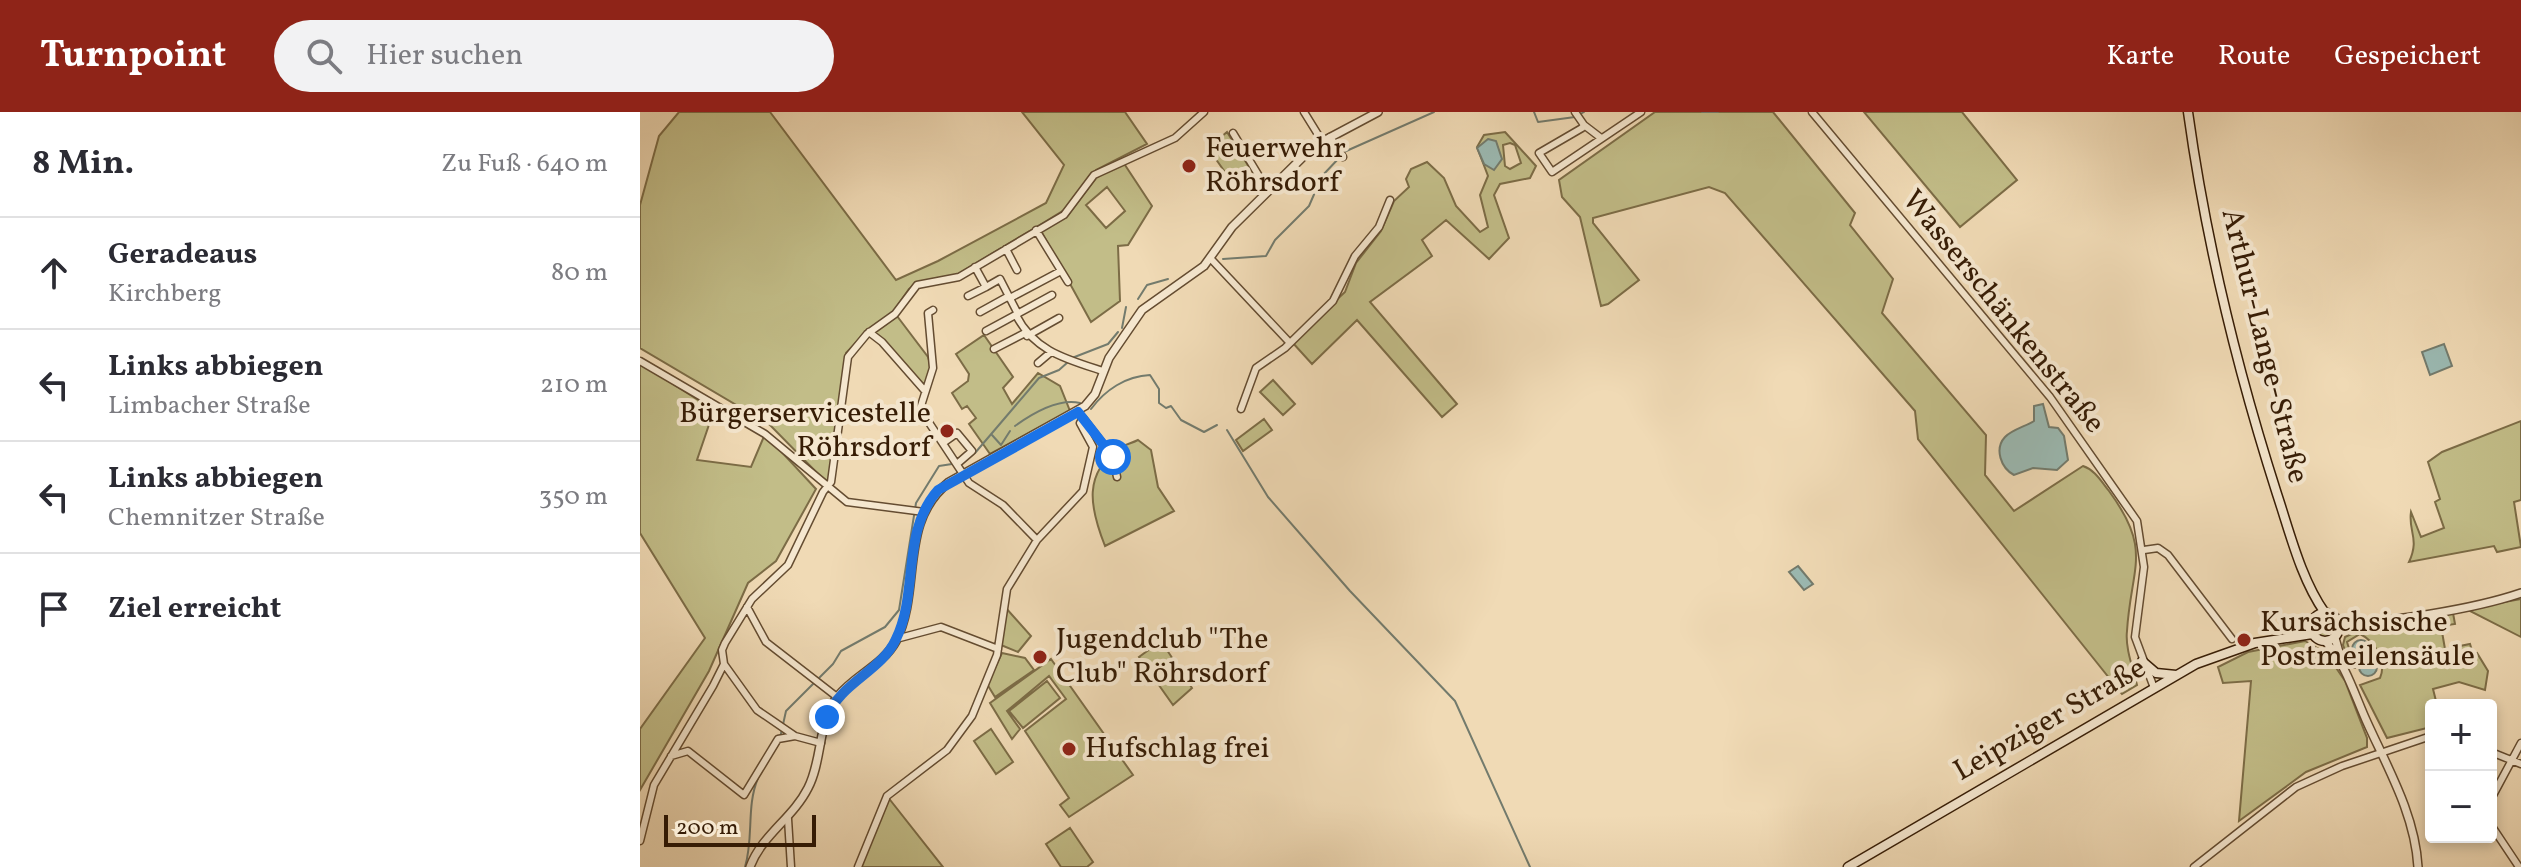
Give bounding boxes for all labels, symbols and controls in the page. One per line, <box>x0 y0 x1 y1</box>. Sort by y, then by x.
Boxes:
search box <box>274 20 834 92</box>
text: Turnpoint <box>40 30 226 83</box>
icon: search <box>302 34 346 78</box>
text: Hier suchen <box>366 35 523 77</box>
text: Karte <box>2107 37 2174 76</box>
text: Route <box>2218 37 2290 76</box>
text: Gespeichert <box>2334 37 2481 76</box>
place label: Feuerwehr Röhrsdorf <box>1205 128 1346 204</box>
text: 8 Min. <box>32 141 134 188</box>
text: Zu Fuß · 640 m <box>441 146 608 182</box>
marker: Feuerwehr Röhrsdorf <box>1180 157 1198 175</box>
street label: Wasserschänkenstraße <box>1891 181 2115 443</box>
street label: Arthur-Lange-Straße <box>2210 204 2318 488</box>
text: Geradeaus <box>108 234 257 276</box>
icon: ahead <box>32 251 76 295</box>
text: 80 m <box>551 255 608 291</box>
text: Kirchberg <box>108 276 222 312</box>
text: Links abbiegen <box>108 346 324 388</box>
icon: left <box>32 363 76 407</box>
text: 210 m <box>540 367 608 403</box>
text: Limbacher Straße <box>108 388 311 424</box>
place label: Bürgerservicestelle Röhrsdorf <box>679 393 934 469</box>
marker: Bürgerservicestelle Röhrsdorf <box>938 422 956 440</box>
route start <box>1095 439 1131 475</box>
text: Links abbiegen <box>108 458 324 500</box>
icon: left <box>32 475 76 519</box>
text: 350 m <box>539 479 608 515</box>
text: Chemnitzer Straße <box>108 500 325 536</box>
icon: arrive <box>32 587 76 631</box>
text: Ziel erreicht <box>108 588 281 630</box>
place label: Kursächsische Postmeilensäule <box>2260 602 2475 678</box>
place label: Jugendclub "The Club" Röhrsdorf <box>1056 619 1270 695</box>
marker: Kursächsische Postmeilensäule <box>2235 631 2253 649</box>
marker: Jugendclub "The Club" Röhrsdorf <box>1031 648 1049 666</box>
street label: Leipziger Straße <box>1946 648 2154 792</box>
route end <box>809 699 845 735</box>
map controls <box>2425 699 2497 843</box>
button: + <box>2425 699 2497 771</box>
place label: Hufschlag frei <box>1085 728 1269 770</box>
marker: Hufschlag frei <box>1060 740 1078 758</box>
button: − <box>2425 771 2497 843</box>
scale bar <box>664 811 816 847</box>
text: 200 m <box>676 813 738 844</box>

